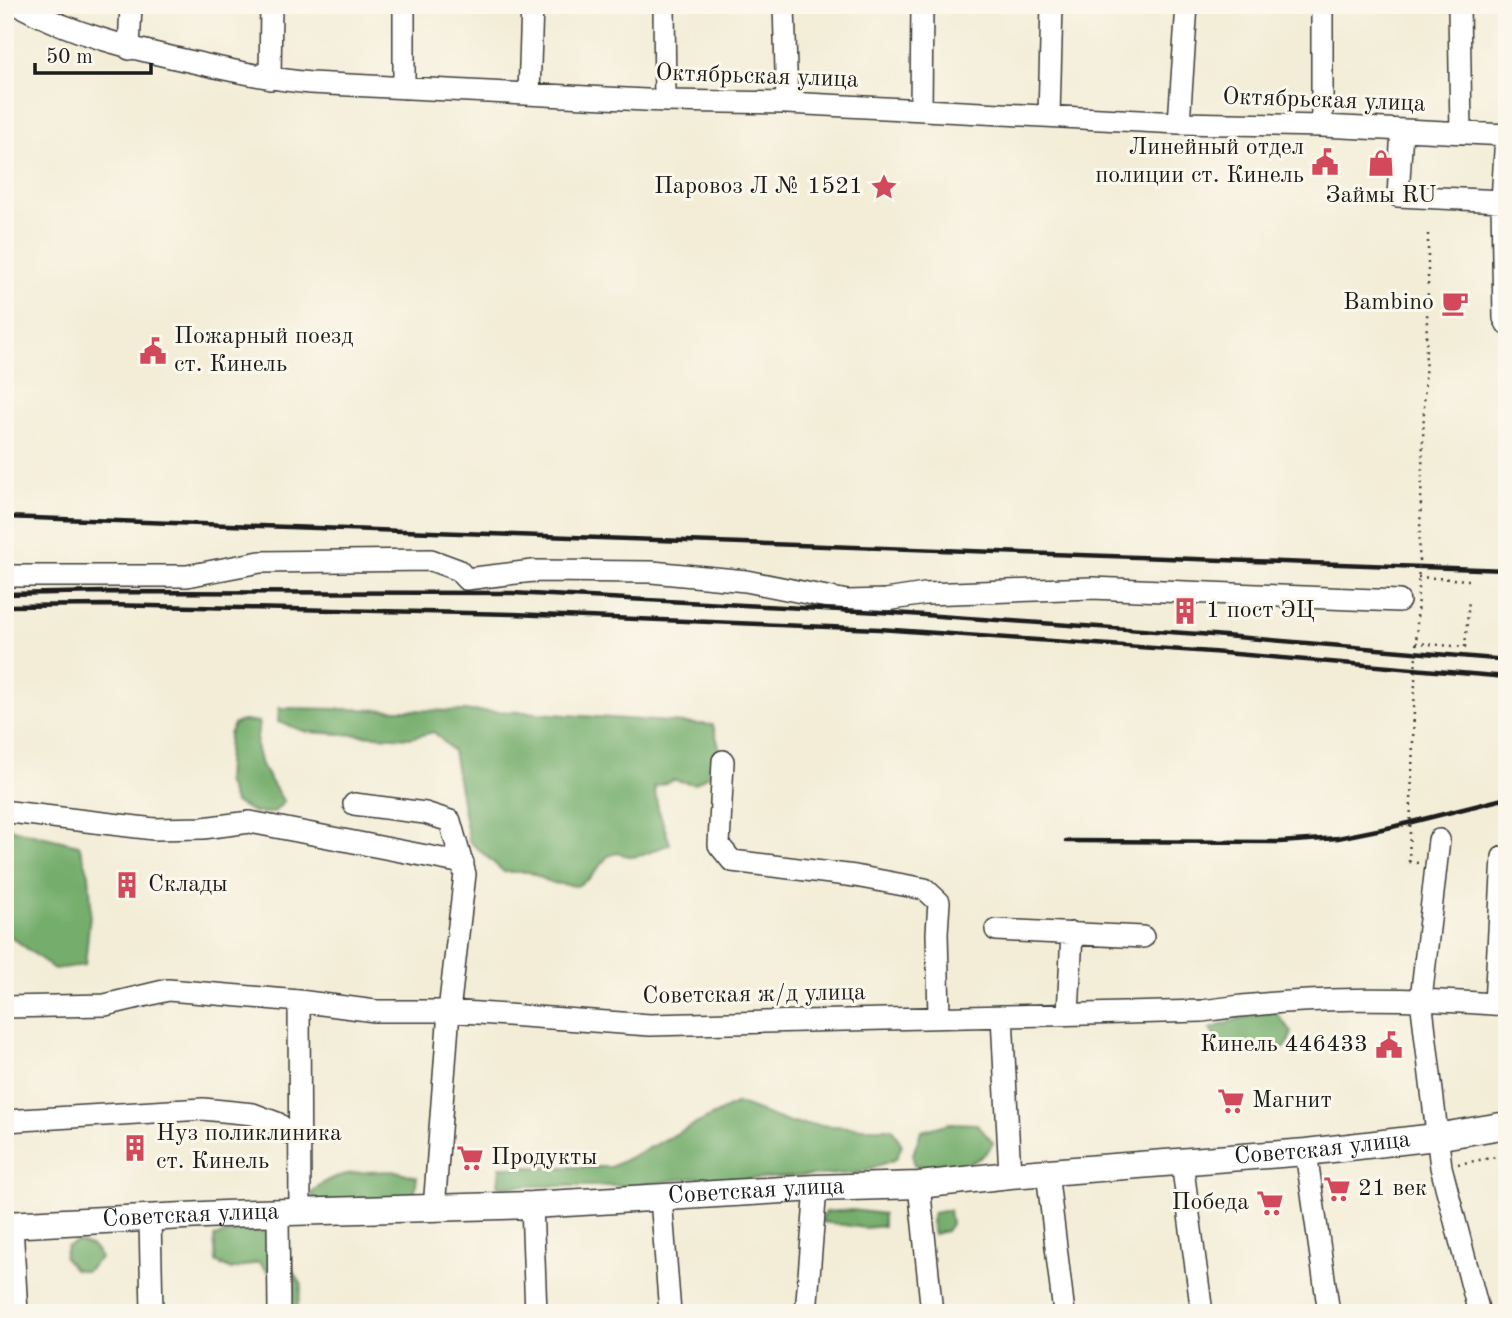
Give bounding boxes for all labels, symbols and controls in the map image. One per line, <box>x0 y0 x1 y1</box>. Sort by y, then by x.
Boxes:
scale bar <box>35 32 150 76</box>
text: 50 m <box>46 47 93 68</box>
street label: Октябрьская улица <box>655 61 859 93</box>
street label: Октябрьская улица <box>1222 85 1426 117</box>
place label: Линейный отдел полиции ст. Кинель <box>1095 136 1304 188</box>
public building icon: Линейный отдел полиции ст. Кинель <box>1310 147 1340 177</box>
shop icon: Займы RU <box>1366 148 1396 178</box>
place icon: Паровоз Л № 1521 <box>869 172 899 202</box>
place label: Паровоз Л № 1521 <box>654 175 863 199</box>
place label: Займы RU <box>1325 184 1437 208</box>
cafe icon: Bambino <box>1440 288 1470 318</box>
place label: Bambino <box>1343 291 1434 315</box>
place label: Пожарный поезд ст. Кинель <box>174 325 353 377</box>
public building icon: Пожарный поезд ст. Кинель <box>138 336 168 366</box>
building icon: 1 пост ЭЦ <box>1170 596 1200 626</box>
place label: 1 пост ЭЦ <box>1206 599 1315 623</box>
building icon: Склады <box>112 870 142 900</box>
place label: Склады <box>148 873 228 897</box>
street label: Советская ж/д улица <box>642 981 866 1009</box>
public building icon: Кинель 446433 <box>1374 1030 1404 1060</box>
place label: Кинель 446433 <box>1200 1033 1368 1057</box>
supermarket icon: Магнит <box>1216 1086 1246 1116</box>
place label: Магнит <box>1252 1089 1332 1113</box>
place label: Нуз поликлиника ст. Кинель <box>156 1122 342 1174</box>
street label: Советская улица <box>1233 1128 1412 1170</box>
building icon: Нуз поликлиника ст. Кинель <box>120 1133 150 1163</box>
supermarket icon: Продукты <box>455 1143 485 1173</box>
place label: Продукты <box>491 1146 597 1170</box>
supermarket icon: 21 век <box>1322 1174 1352 1204</box>
street label: Советская улица <box>667 1175 845 1209</box>
place label: 21 век <box>1358 1177 1427 1201</box>
supermarket icon: Победа <box>1255 1188 1285 1218</box>
place label: Победа <box>1172 1191 1249 1215</box>
street label: Советская улица <box>102 1200 280 1232</box>

